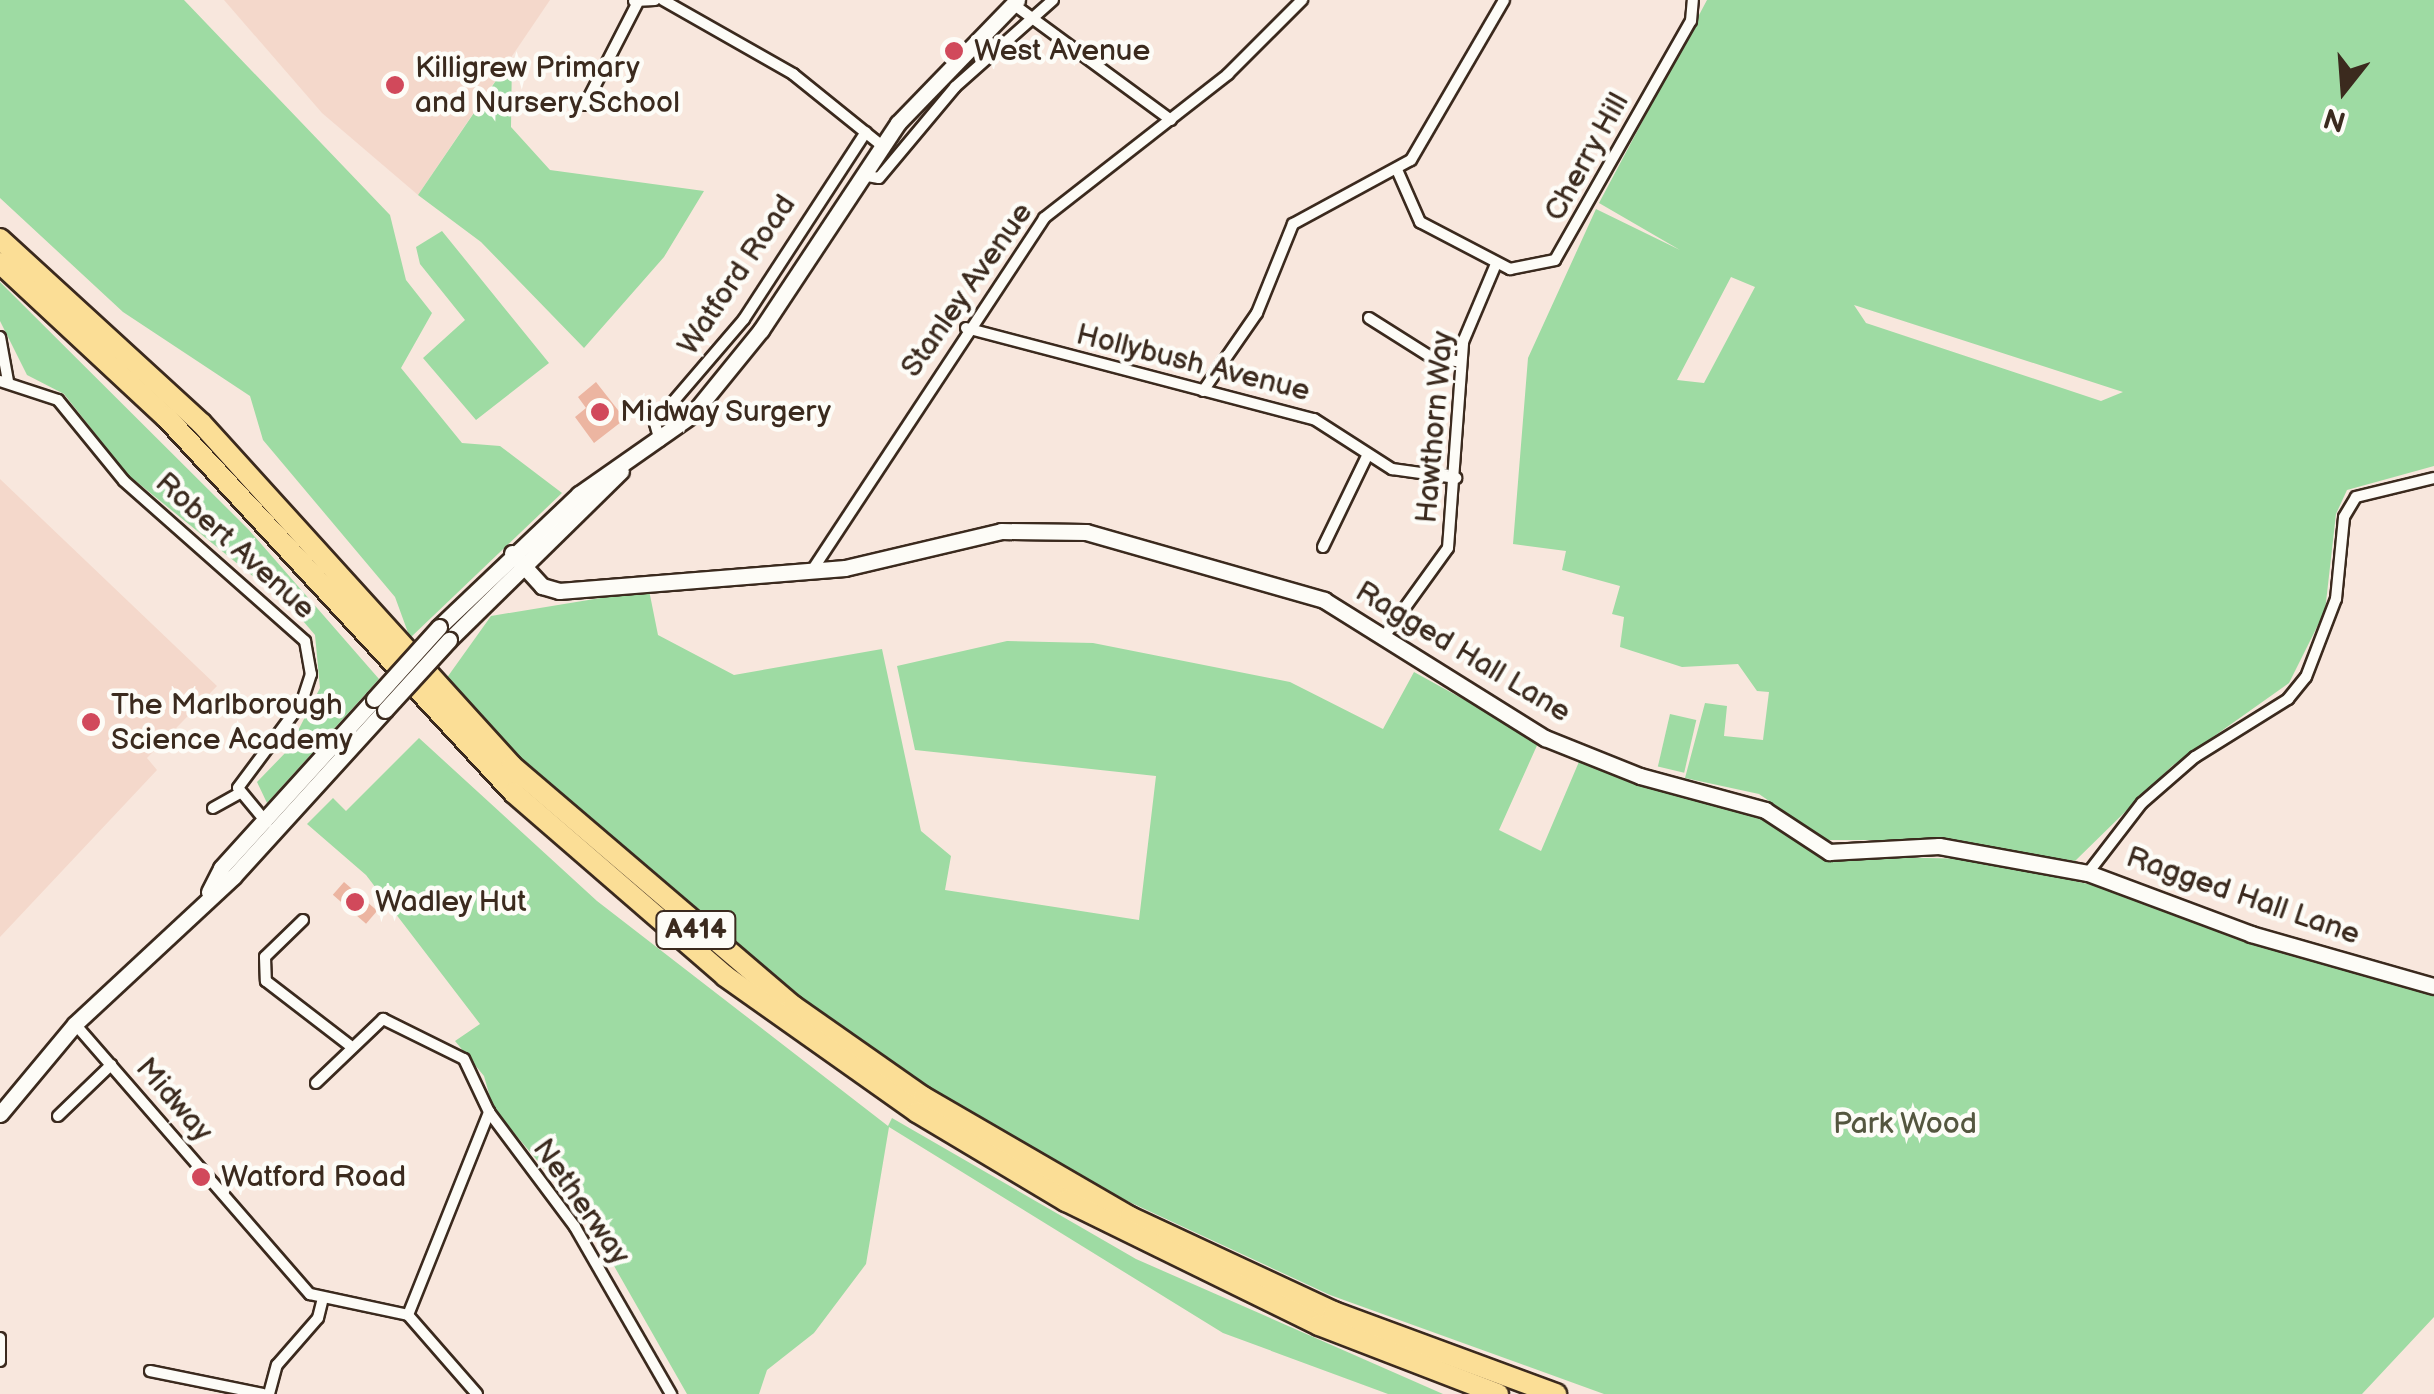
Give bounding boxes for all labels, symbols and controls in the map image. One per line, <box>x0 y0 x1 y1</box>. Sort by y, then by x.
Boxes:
place label: West Avenue <box>974 33 1150 69</box>
marker: West Avenue <box>943 40 965 62</box>
north arrow <box>2294 40 2394 140</box>
place label: Killigrew Primary and Nursery School <box>415 50 682 120</box>
marker: Killigrew Primary and Nursery School <box>384 74 406 96</box>
street label: Cherry Hill <box>1537 86 1637 228</box>
text: N <box>2320 100 2350 138</box>
street label: Watford Road <box>670 188 804 362</box>
street label: Stanley Avenue <box>893 195 1041 385</box>
street label: Hollybush Avenue <box>1072 317 1314 409</box>
street label: Hawthorn Way <box>1409 329 1461 525</box>
place label: Midway Surgery <box>620 394 834 430</box>
marker: Midway Surgery <box>589 401 611 423</box>
street label: Robert Avenue <box>148 465 322 627</box>
street label: Ragged Hall Lane <box>1349 574 1577 730</box>
place label: The Marlborough Science Academy <box>111 687 353 758</box>
marker: The Marlborough Science Academy <box>80 711 102 733</box>
street label: Ragged Hall Lane <box>2122 839 2364 953</box>
place label: Wadley Hut <box>375 884 528 920</box>
marker: Wadley Hut <box>344 891 366 913</box>
road number: A414 <box>654 907 738 953</box>
street label: Midway <box>128 1051 220 1149</box>
park label: Park Wood <box>1832 1106 1978 1142</box>
street label: Netherway <box>525 1132 637 1272</box>
place label: Watford Road <box>221 1159 406 1195</box>
marker: Watford Road <box>190 1166 212 1188</box>

